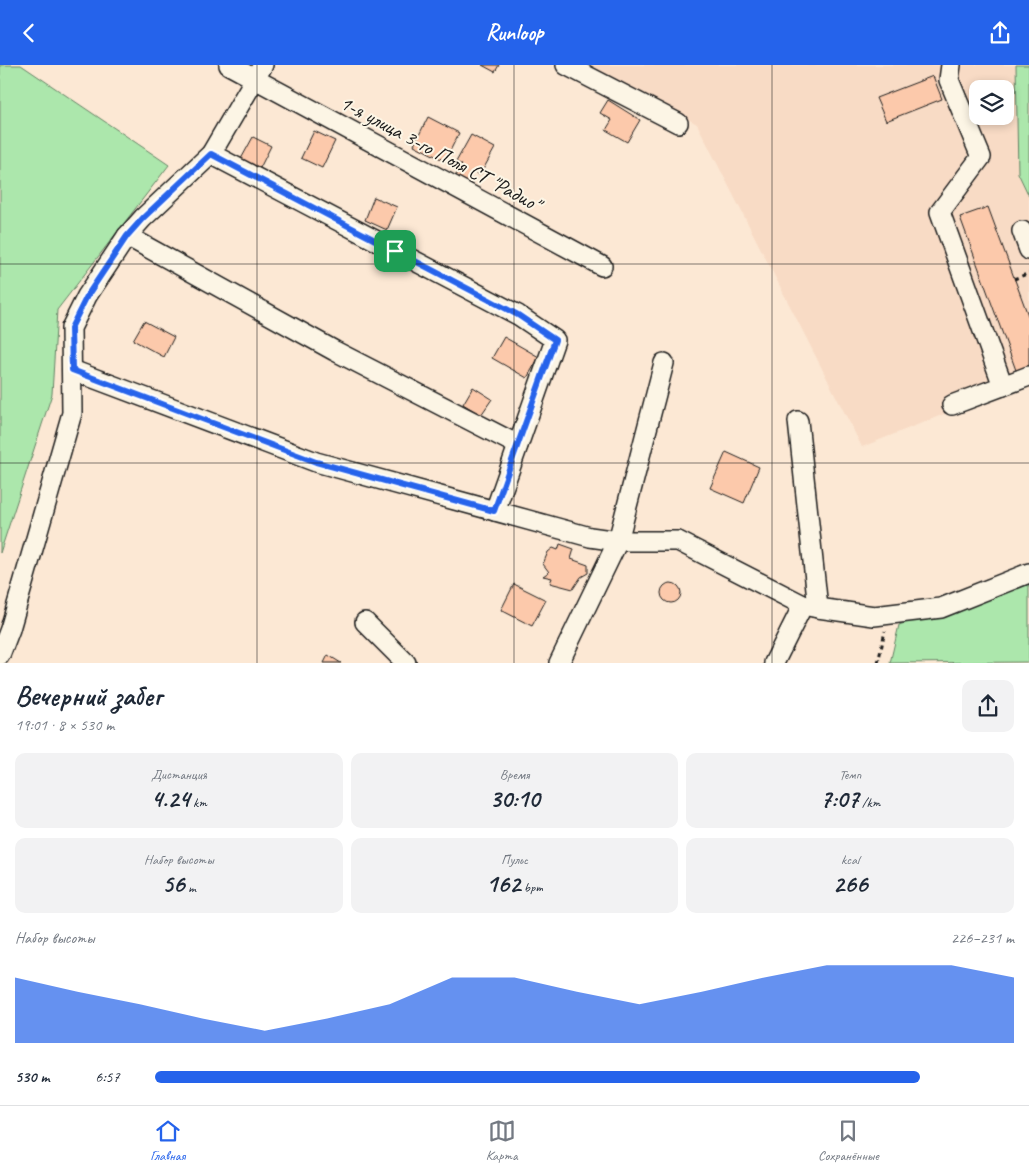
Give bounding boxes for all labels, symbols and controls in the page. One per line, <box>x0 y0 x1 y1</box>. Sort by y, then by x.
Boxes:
icon: back <box>15 19 43 47</box>
text: Runloop <box>486 19 543 47</box>
icon: share <box>986 19 1014 47</box>
map controls <box>969 80 1014 125</box>
button: layers <box>969 80 1014 125</box>
street label: 1-я улица 3-го Поля СТ "Радио" <box>336 89 548 219</box>
pin <box>374 230 416 272</box>
icon: arrive <box>381 237 409 265</box>
text: Вечерний забег <box>15 678 162 713</box>
button: share <box>962 680 1014 732</box>
text: 19:01 · 8 × 530 m <box>15 715 114 735</box>
text: Дистанция <box>151 766 207 783</box>
text: Время <box>500 766 529 783</box>
text: Темп <box>839 766 861 783</box>
text: 4.24 <box>151 783 190 815</box>
text: 30:10 <box>490 783 539 815</box>
text: 7:07 <box>820 783 859 815</box>
text: km <box>190 794 207 811</box>
text: /km <box>859 794 880 811</box>
text: Набор высоты <box>144 851 214 868</box>
text: Пульс <box>501 851 528 868</box>
text: kcal <box>841 851 859 868</box>
text: 56 <box>162 868 185 900</box>
text: 162 <box>486 868 520 900</box>
text: 266 <box>833 868 868 900</box>
text: m <box>185 879 196 896</box>
text: bpm <box>520 879 543 896</box>
text: Набор высоты <box>15 928 94 948</box>
text: 226–231 m <box>951 928 1014 948</box>
text: 530 m <box>15 1067 49 1087</box>
text: 6:57 <box>95 1067 120 1087</box>
tab: Главная <box>150 1117 185 1164</box>
tab: Карта <box>486 1117 518 1164</box>
tab: Сохранённые <box>818 1117 879 1164</box>

